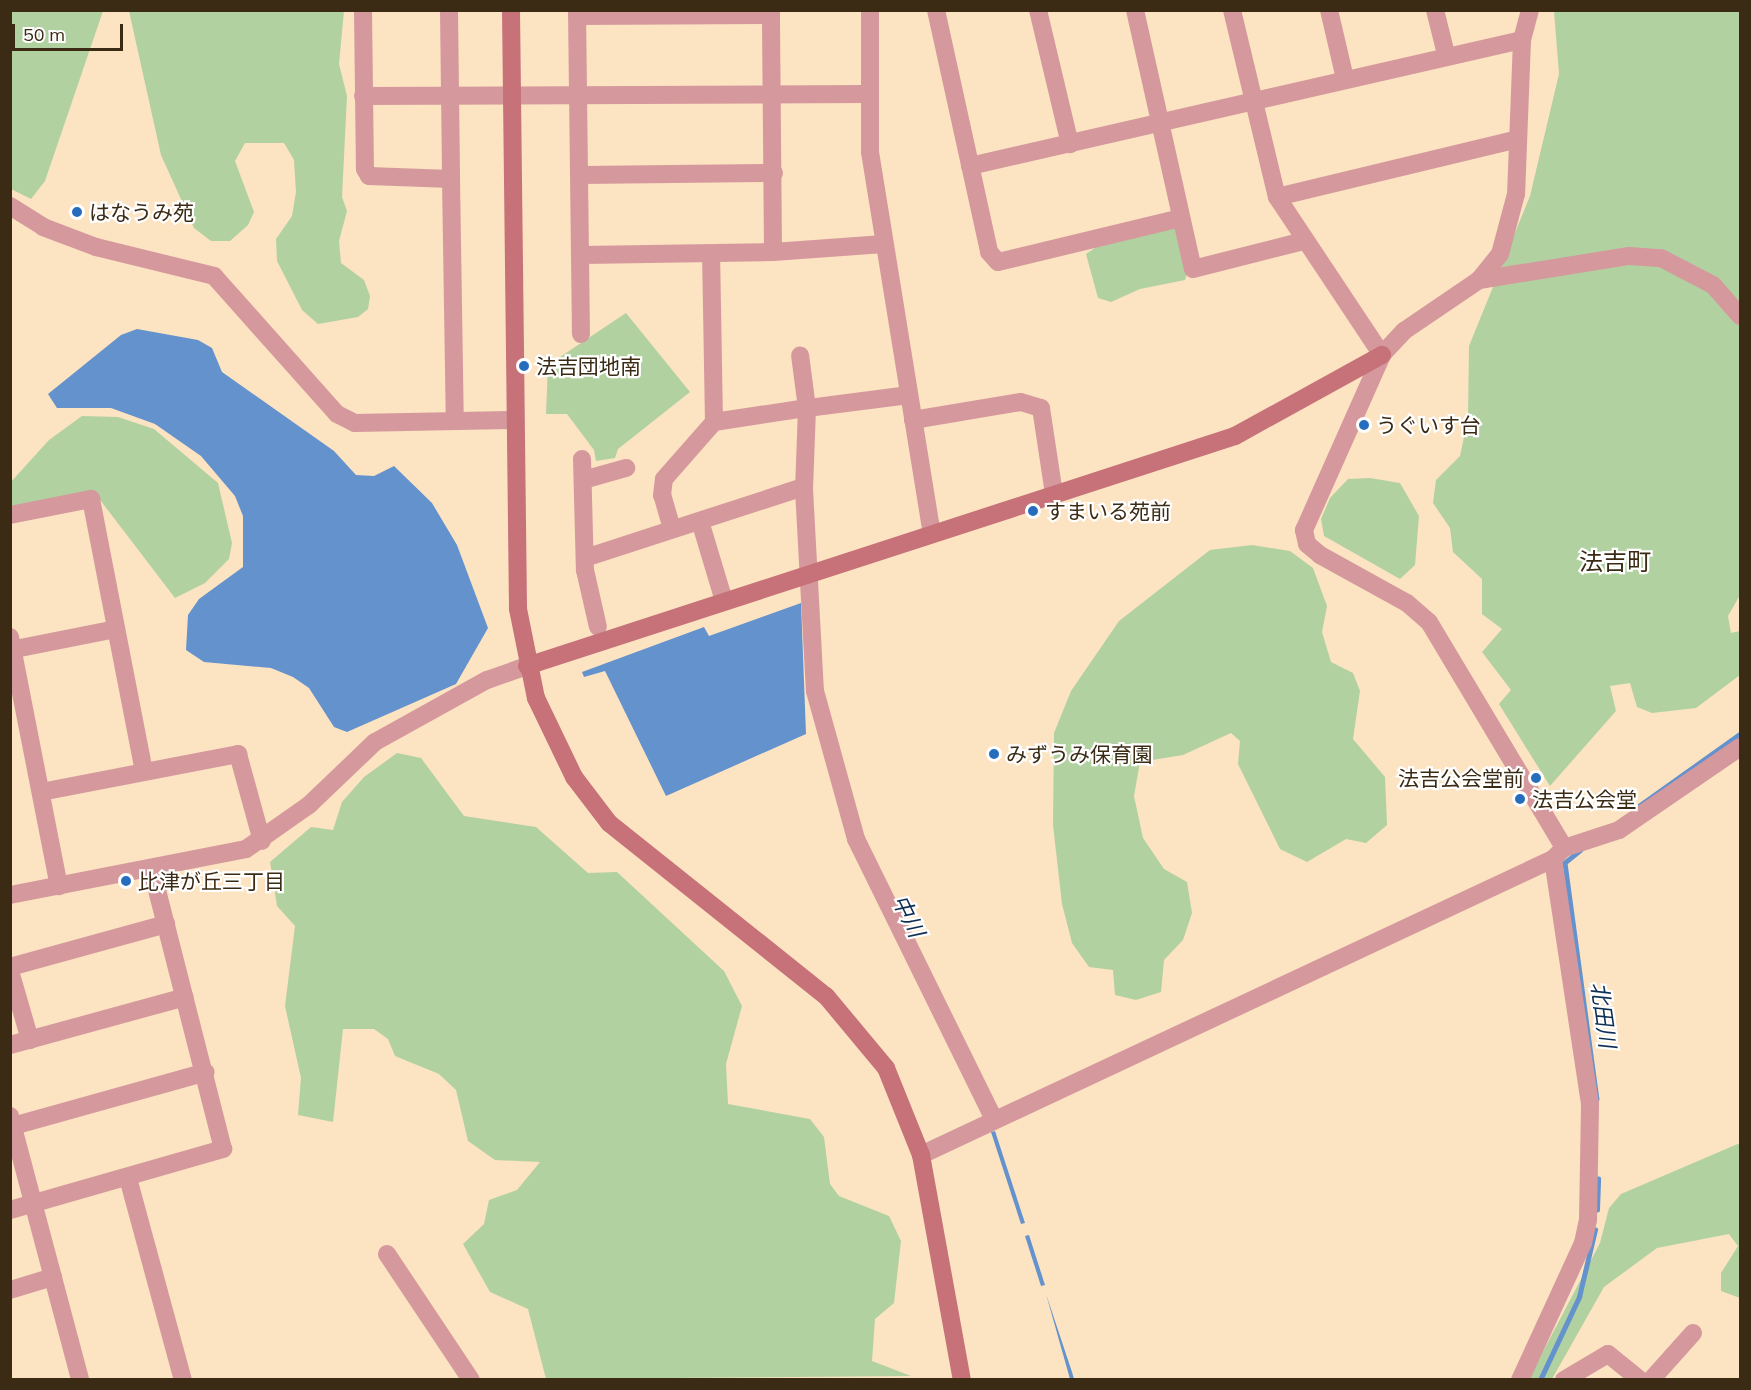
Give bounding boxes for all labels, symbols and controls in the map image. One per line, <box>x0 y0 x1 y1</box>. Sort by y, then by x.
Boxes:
scale bar <box>15 12 126 50</box>
text: 50 m <box>23 23 65 46</box>
place label: はなうみ苑 <box>89 199 194 225</box>
marker: はなうみ苑 <box>70 205 84 219</box>
place label: 法吉団地南 <box>536 353 641 379</box>
marker: 法吉団地南 <box>517 359 531 373</box>
place label: うぐいす台 <box>1376 412 1481 438</box>
marker: うぐいす台 <box>1357 418 1371 432</box>
place label: すまいる苑前 <box>1045 498 1171 524</box>
marker: すまいる苑前 <box>1026 504 1040 518</box>
district label: 法吉町 <box>1579 548 1651 576</box>
place label: みずうみ保育園 <box>1006 741 1153 767</box>
marker: みずうみ保育園 <box>987 747 1001 761</box>
place label: 法吉公会堂前 <box>1398 765 1524 791</box>
marker: 法吉公会堂前 <box>1529 771 1543 785</box>
place label: 法吉公会堂 <box>1532 786 1637 812</box>
marker: 法吉公会堂 <box>1513 792 1527 806</box>
place label: 比津が丘三丁目 <box>138 868 285 894</box>
marker: 比津が丘三丁目 <box>119 874 133 888</box>
water label: 中川 <box>886 890 930 942</box>
water label: 北田川 <box>1585 980 1621 1050</box>

